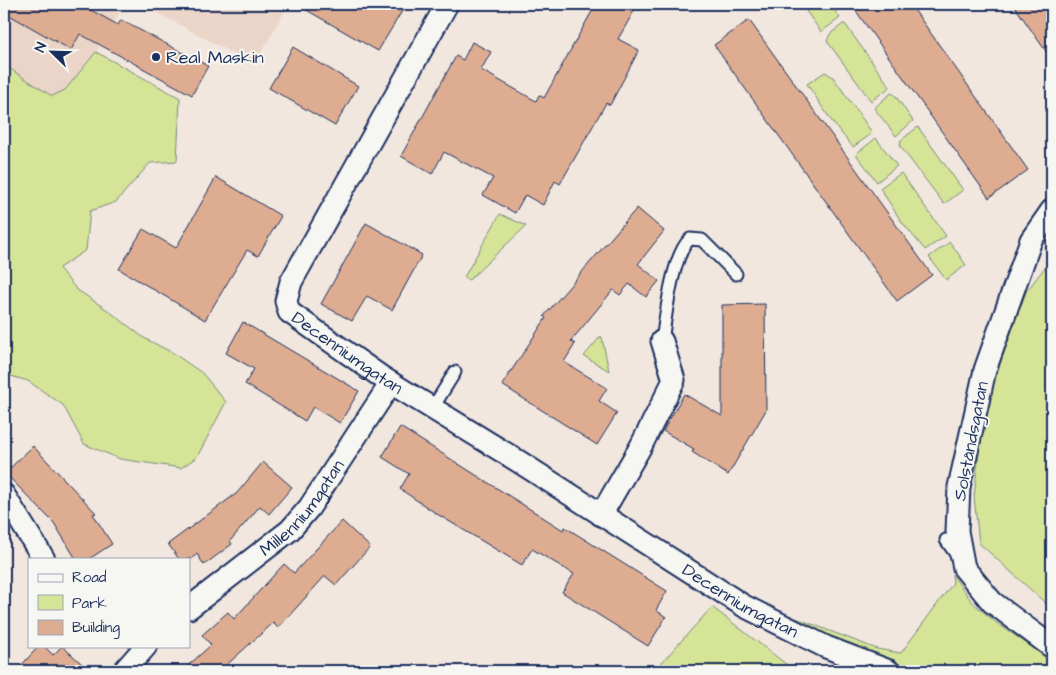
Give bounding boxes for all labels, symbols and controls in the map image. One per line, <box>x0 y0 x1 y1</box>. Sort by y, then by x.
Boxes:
north arrow <box>28 28 78 78</box>
text: N <box>30 39 52 55</box>
place label: Real Maskin <box>166 45 264 70</box>
marker: Real Maskin <box>150 51 162 63</box>
street label: Decenniumgatan <box>287 305 408 400</box>
street label: Solståndsgatan <box>947 379 996 503</box>
street label: Millenniumgatan <box>254 455 350 562</box>
street label: Decenniumgatan <box>678 557 803 644</box>
legend <box>28 558 190 648</box>
text: Road <box>72 567 107 588</box>
text: Park <box>72 593 107 614</box>
text: Building <box>72 617 120 639</box>

